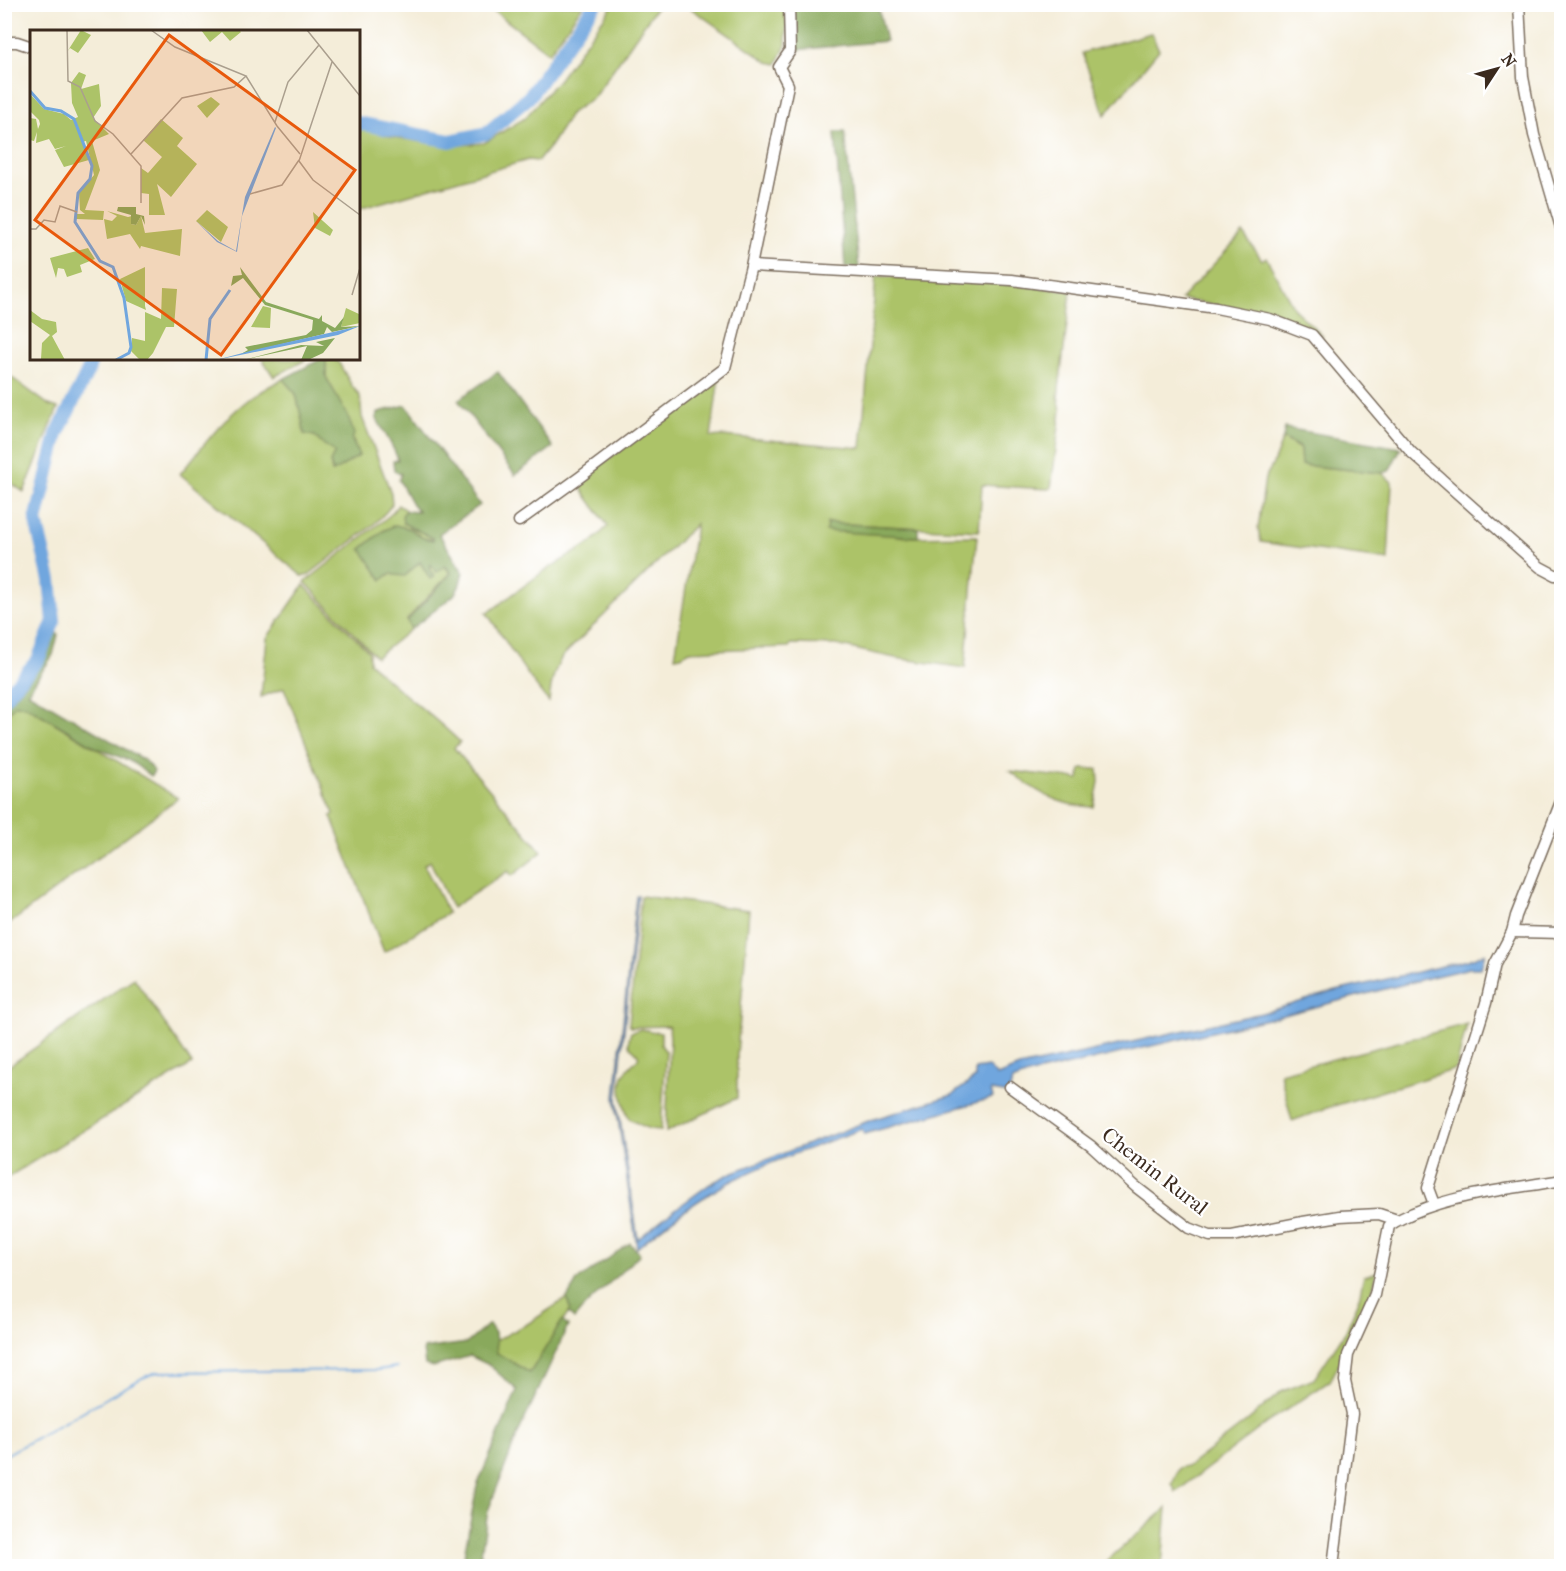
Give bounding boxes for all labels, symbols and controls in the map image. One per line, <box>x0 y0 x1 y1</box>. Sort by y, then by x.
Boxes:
inset map <box>30 30 360 360</box>
north arrow <box>1467 39 1527 99</box>
text: N <box>1497 50 1520 72</box>
street label: Chemin Rural <box>1097 1122 1213 1220</box>

